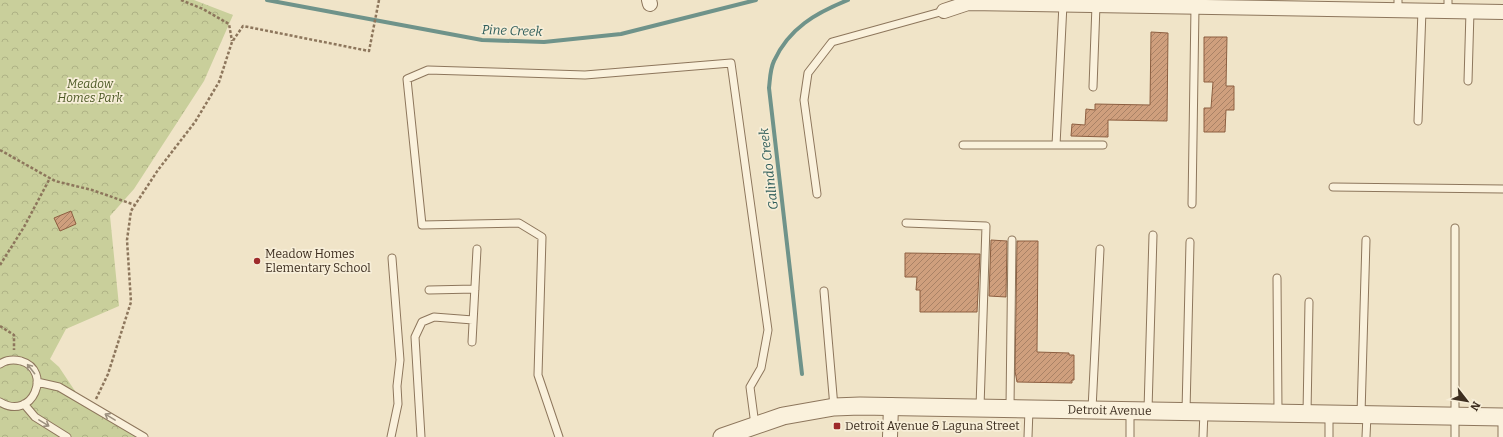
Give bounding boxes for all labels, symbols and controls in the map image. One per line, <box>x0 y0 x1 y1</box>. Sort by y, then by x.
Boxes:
water label: Pine Creek <box>481 22 544 39</box>
park label: Meadow Homes Park <box>57 77 123 105</box>
water label: Galindo Creek <box>756 126 781 211</box>
place label: Meadow Homes Elementary School <box>265 247 371 275</box>
marker: Meadow Homes Elementary School <box>252 256 262 266</box>
one-way arrow <box>27 364 36 375</box>
north arrow <box>1447 381 1487 421</box>
text: N <box>1467 399 1483 413</box>
street label: Detroit Avenue <box>1068 403 1152 418</box>
one-way arrow <box>104 413 116 421</box>
one-way arrow <box>38 419 50 427</box>
place label: Detroit Avenue & Laguna Street <box>845 419 1020 433</box>
marker: Detroit Avenue & Laguna Street <box>832 421 842 431</box>

